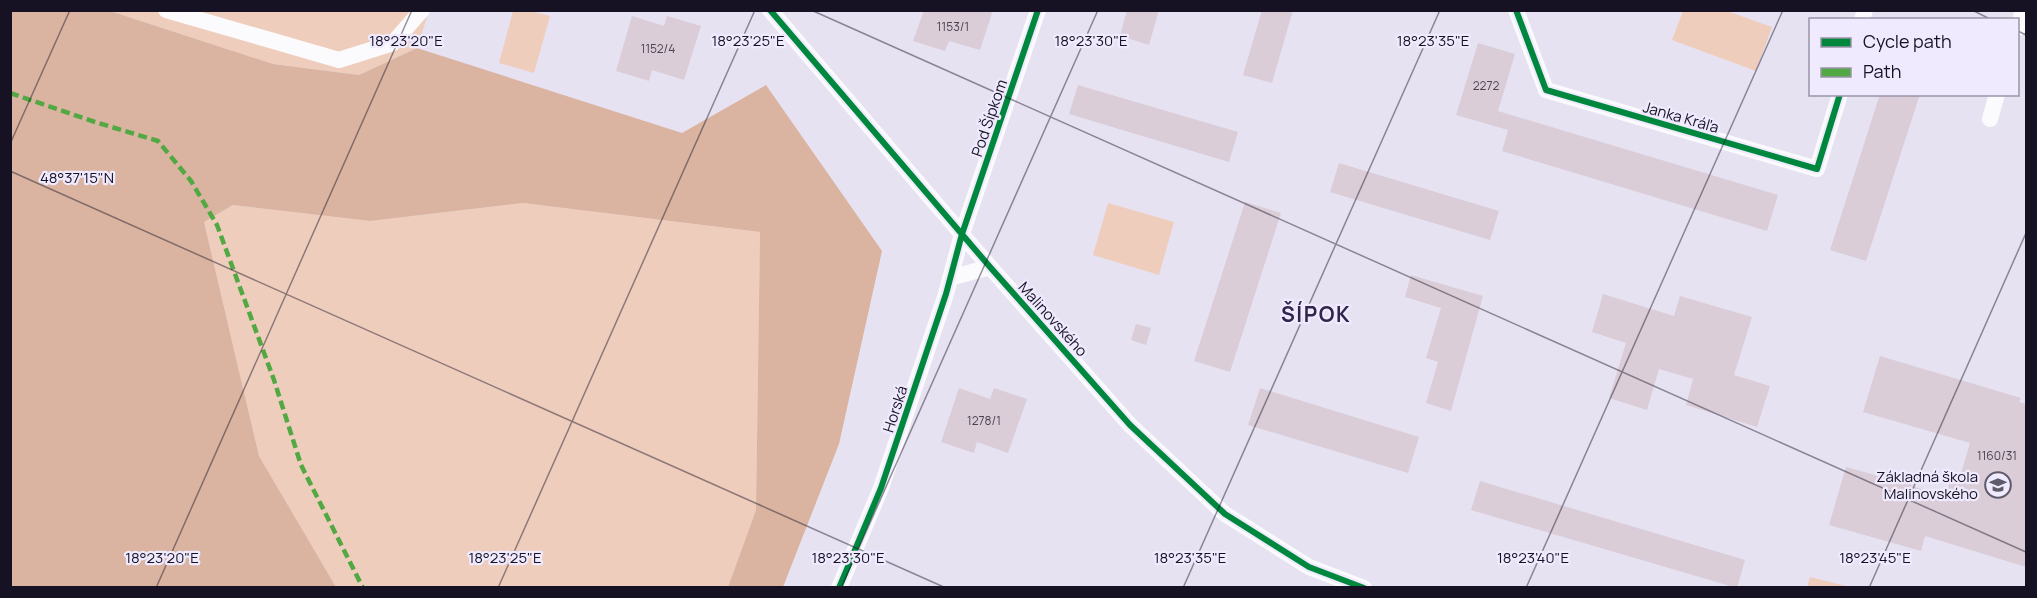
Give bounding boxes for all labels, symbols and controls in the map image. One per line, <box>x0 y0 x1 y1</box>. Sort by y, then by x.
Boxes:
house number: 1153/1 <box>937 18 969 35</box>
legend <box>1809 18 2019 96</box>
text: Cycle path <box>1863 29 1952 53</box>
text: 18°23'20"E <box>369 30 443 51</box>
text: 18°23'25"E <box>712 30 785 51</box>
text: 18°23'30"E <box>1054 30 1128 51</box>
text: 18°23'35"E <box>1397 30 1469 51</box>
house number: 1152/4 <box>641 40 675 57</box>
text: Path <box>1863 59 1901 83</box>
street label: Pod Šípkom <box>966 77 1012 159</box>
house number: 2272 <box>1473 77 1499 94</box>
street label: Janka Kráľa <box>1641 96 1721 138</box>
text: 48°37'15"N <box>40 167 114 188</box>
street label: Malinovského <box>1014 277 1092 361</box>
district label: ŠÍPOK <box>1281 300 1351 328</box>
street label: Horská <box>878 383 912 435</box>
house number: 1278/1 <box>967 412 1001 429</box>
house number: 1160/31 <box>1977 447 2017 464</box>
place label: Základná škola Malinovského <box>1876 466 1978 504</box>
school or university icon: Základná škola Malinovského <box>1983 470 2013 500</box>
text: 18°23'20"E <box>125 547 199 568</box>
text: 18°23'25"E <box>469 547 542 568</box>
text: 18°23'30"E <box>811 547 885 568</box>
text: 18°23'35"E <box>1154 547 1226 568</box>
text: 18°23'40"E <box>1497 547 1569 568</box>
text: 18°23'45"E <box>1839 547 1911 568</box>

